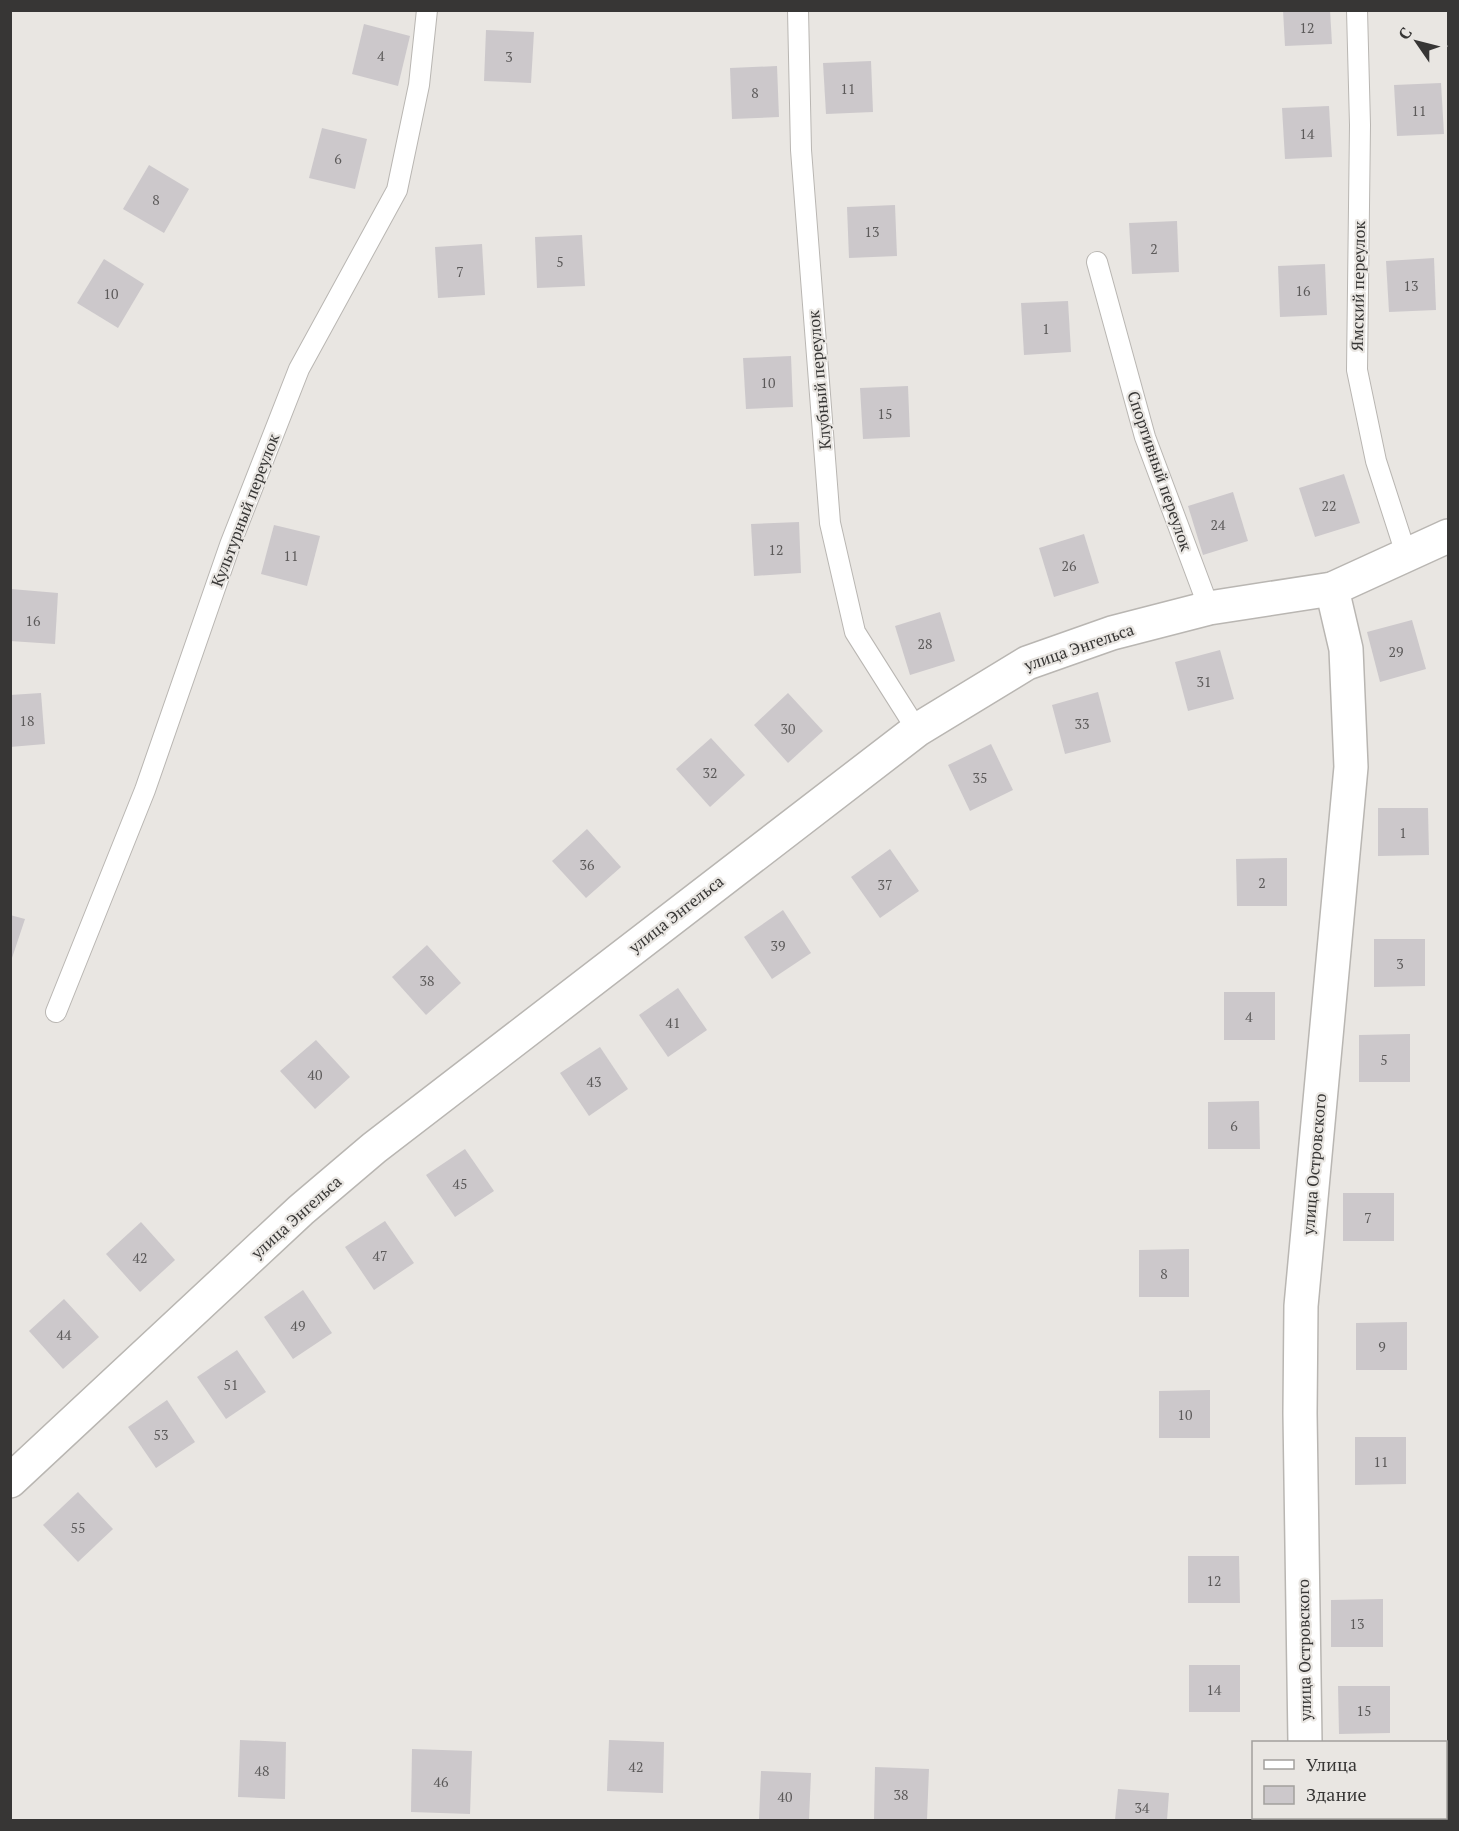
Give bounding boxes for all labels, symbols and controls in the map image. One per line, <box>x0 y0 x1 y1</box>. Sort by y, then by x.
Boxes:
north arrow <box>1387 12 1447 72</box>
house number: 12 <box>1300 18 1314 37</box>
text: С <box>1393 23 1417 44</box>
house number: 4 <box>377 46 385 65</box>
house number: 3 <box>505 47 513 66</box>
house number: 11 <box>841 79 855 98</box>
house number: 8 <box>751 83 759 102</box>
house number: 11 <box>1412 101 1426 120</box>
house number: 14 <box>1300 124 1315 143</box>
house number: 6 <box>334 149 342 168</box>
house number: 8 <box>152 190 160 209</box>
street label: Ямский переулок <box>1346 220 1370 351</box>
house number: 13 <box>865 222 879 241</box>
house number: 2 <box>1150 239 1158 258</box>
house number: 5 <box>556 252 564 271</box>
house number: 7 <box>456 262 464 281</box>
house number: 13 <box>1404 276 1418 295</box>
house number: 16 <box>1296 281 1311 300</box>
house number: 10 <box>104 284 118 303</box>
street label: Клубный переулок <box>802 309 836 451</box>
house number: 1 <box>1042 319 1050 338</box>
house number: 10 <box>761 373 775 392</box>
street label: Спортивный переулок <box>1122 388 1198 554</box>
house number: 15 <box>878 404 892 423</box>
street label: Культурный переулок <box>206 430 284 590</box>
house number: 22 <box>1322 496 1336 515</box>
house number: 24 <box>1211 515 1226 534</box>
house number: 12 <box>769 540 783 559</box>
house number: 11 <box>284 546 298 565</box>
house number: 26 <box>1062 556 1077 575</box>
house number: 16 <box>26 611 41 630</box>
street label: улица Энгельса <box>1020 618 1137 676</box>
house number: 28 <box>918 634 932 653</box>
house number: 29 <box>1389 642 1403 661</box>
house number: 31 <box>1197 672 1211 691</box>
house number: 18 <box>20 711 34 730</box>
house number: 33 <box>1075 714 1089 733</box>
house number: 30 <box>781 719 795 738</box>
house number: 32 <box>703 763 717 782</box>
house number: 35 <box>973 768 987 787</box>
house number: 1 <box>1399 823 1407 842</box>
house number: 36 <box>580 855 595 874</box>
street label: улица Энгельса <box>623 870 728 959</box>
house number: 2 <box>1258 873 1266 892</box>
house number: 37 <box>878 875 892 894</box>
house number: 39 <box>771 936 785 955</box>
house number: 3 <box>1396 954 1404 973</box>
house number: 38 <box>420 971 434 990</box>
house number: 4 <box>1245 1007 1253 1026</box>
house number: 41 <box>666 1013 680 1032</box>
house number: 5 <box>1380 1050 1388 1069</box>
house number: 40 <box>308 1065 322 1084</box>
house number: 43 <box>587 1072 601 1091</box>
street label: улица Островского <box>1297 1092 1331 1237</box>
house number: 6 <box>1230 1116 1238 1135</box>
street label: улица Энгельса <box>245 1170 346 1264</box>
house number: 45 <box>453 1174 467 1193</box>
house number: 7 <box>1364 1208 1372 1227</box>
house number: 47 <box>373 1246 387 1265</box>
house number: 42 <box>133 1248 147 1267</box>
house number: 8 <box>1160 1264 1168 1283</box>
house number: 49 <box>291 1316 305 1335</box>
house number: 44 <box>57 1325 72 1344</box>
house number: 9 <box>1378 1337 1386 1356</box>
house number: 51 <box>224 1375 238 1394</box>
house number: 10 <box>1178 1405 1192 1424</box>
house number: 53 <box>154 1425 168 1444</box>
house number: 11 <box>1374 1452 1388 1471</box>
house number: 55 <box>71 1518 85 1537</box>
house number: 12 <box>1207 1571 1221 1590</box>
street label: улица Островского <box>1292 1579 1316 1722</box>
house number: 13 <box>1350 1614 1364 1633</box>
house number: 14 <box>1207 1680 1222 1699</box>
house number: 15 <box>1357 1701 1371 1720</box>
legend <box>1252 1741 1447 1819</box>
text: Улица <box>1306 1752 1357 1776</box>
house number: 42 <box>629 1757 643 1776</box>
house number: 48 <box>255 1761 269 1780</box>
house number: 46 <box>434 1772 449 1791</box>
text: Здание <box>1306 1782 1366 1806</box>
house number: 38 <box>894 1785 908 1804</box>
house number: 40 <box>778 1787 792 1806</box>
house number: 34 <box>1135 1798 1150 1817</box>

